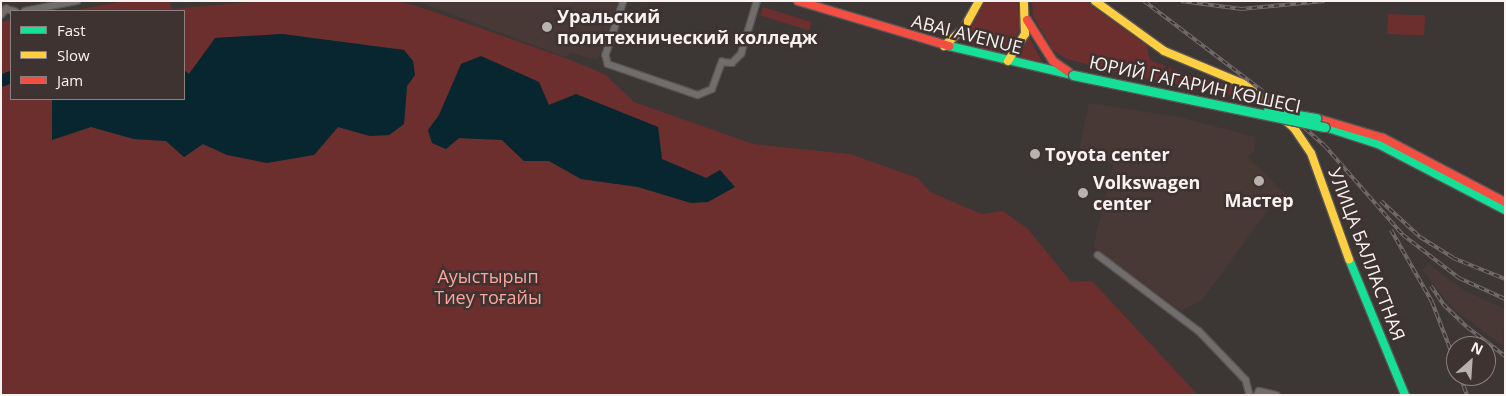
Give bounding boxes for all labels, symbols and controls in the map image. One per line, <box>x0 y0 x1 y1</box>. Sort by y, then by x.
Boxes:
place label: Уральский политехнический колледж <box>557 6 818 48</box>
legend <box>10 10 185 100</box>
street label: ABAI AVENUE <box>910 10 1024 58</box>
text: Fast <box>57 20 86 40</box>
marker: Уральский политехнический колледж <box>541 21 553 33</box>
text: Slow <box>57 45 90 65</box>
street label: ЮРИЙ ГАГАРИН КӨШЕСІ <box>1087 51 1303 117</box>
text: Jam <box>57 70 83 90</box>
place label: Toyota center <box>1045 143 1170 165</box>
marker: Toyota center <box>1029 148 1041 160</box>
street label: УЛИЦА БАЛЛАСТНАЯ <box>1324 165 1410 343</box>
place label: Volkswagen center <box>1093 172 1200 214</box>
marker: Мастер <box>1253 175 1265 187</box>
marker: Volkswagen center <box>1077 187 1089 199</box>
place label: Мастер <box>1224 189 1294 211</box>
park label: Ауыстырып Тиеу тоғайы <box>434 266 542 308</box>
north arrow <box>1446 336 1496 386</box>
text: N <box>1468 337 1487 359</box>

